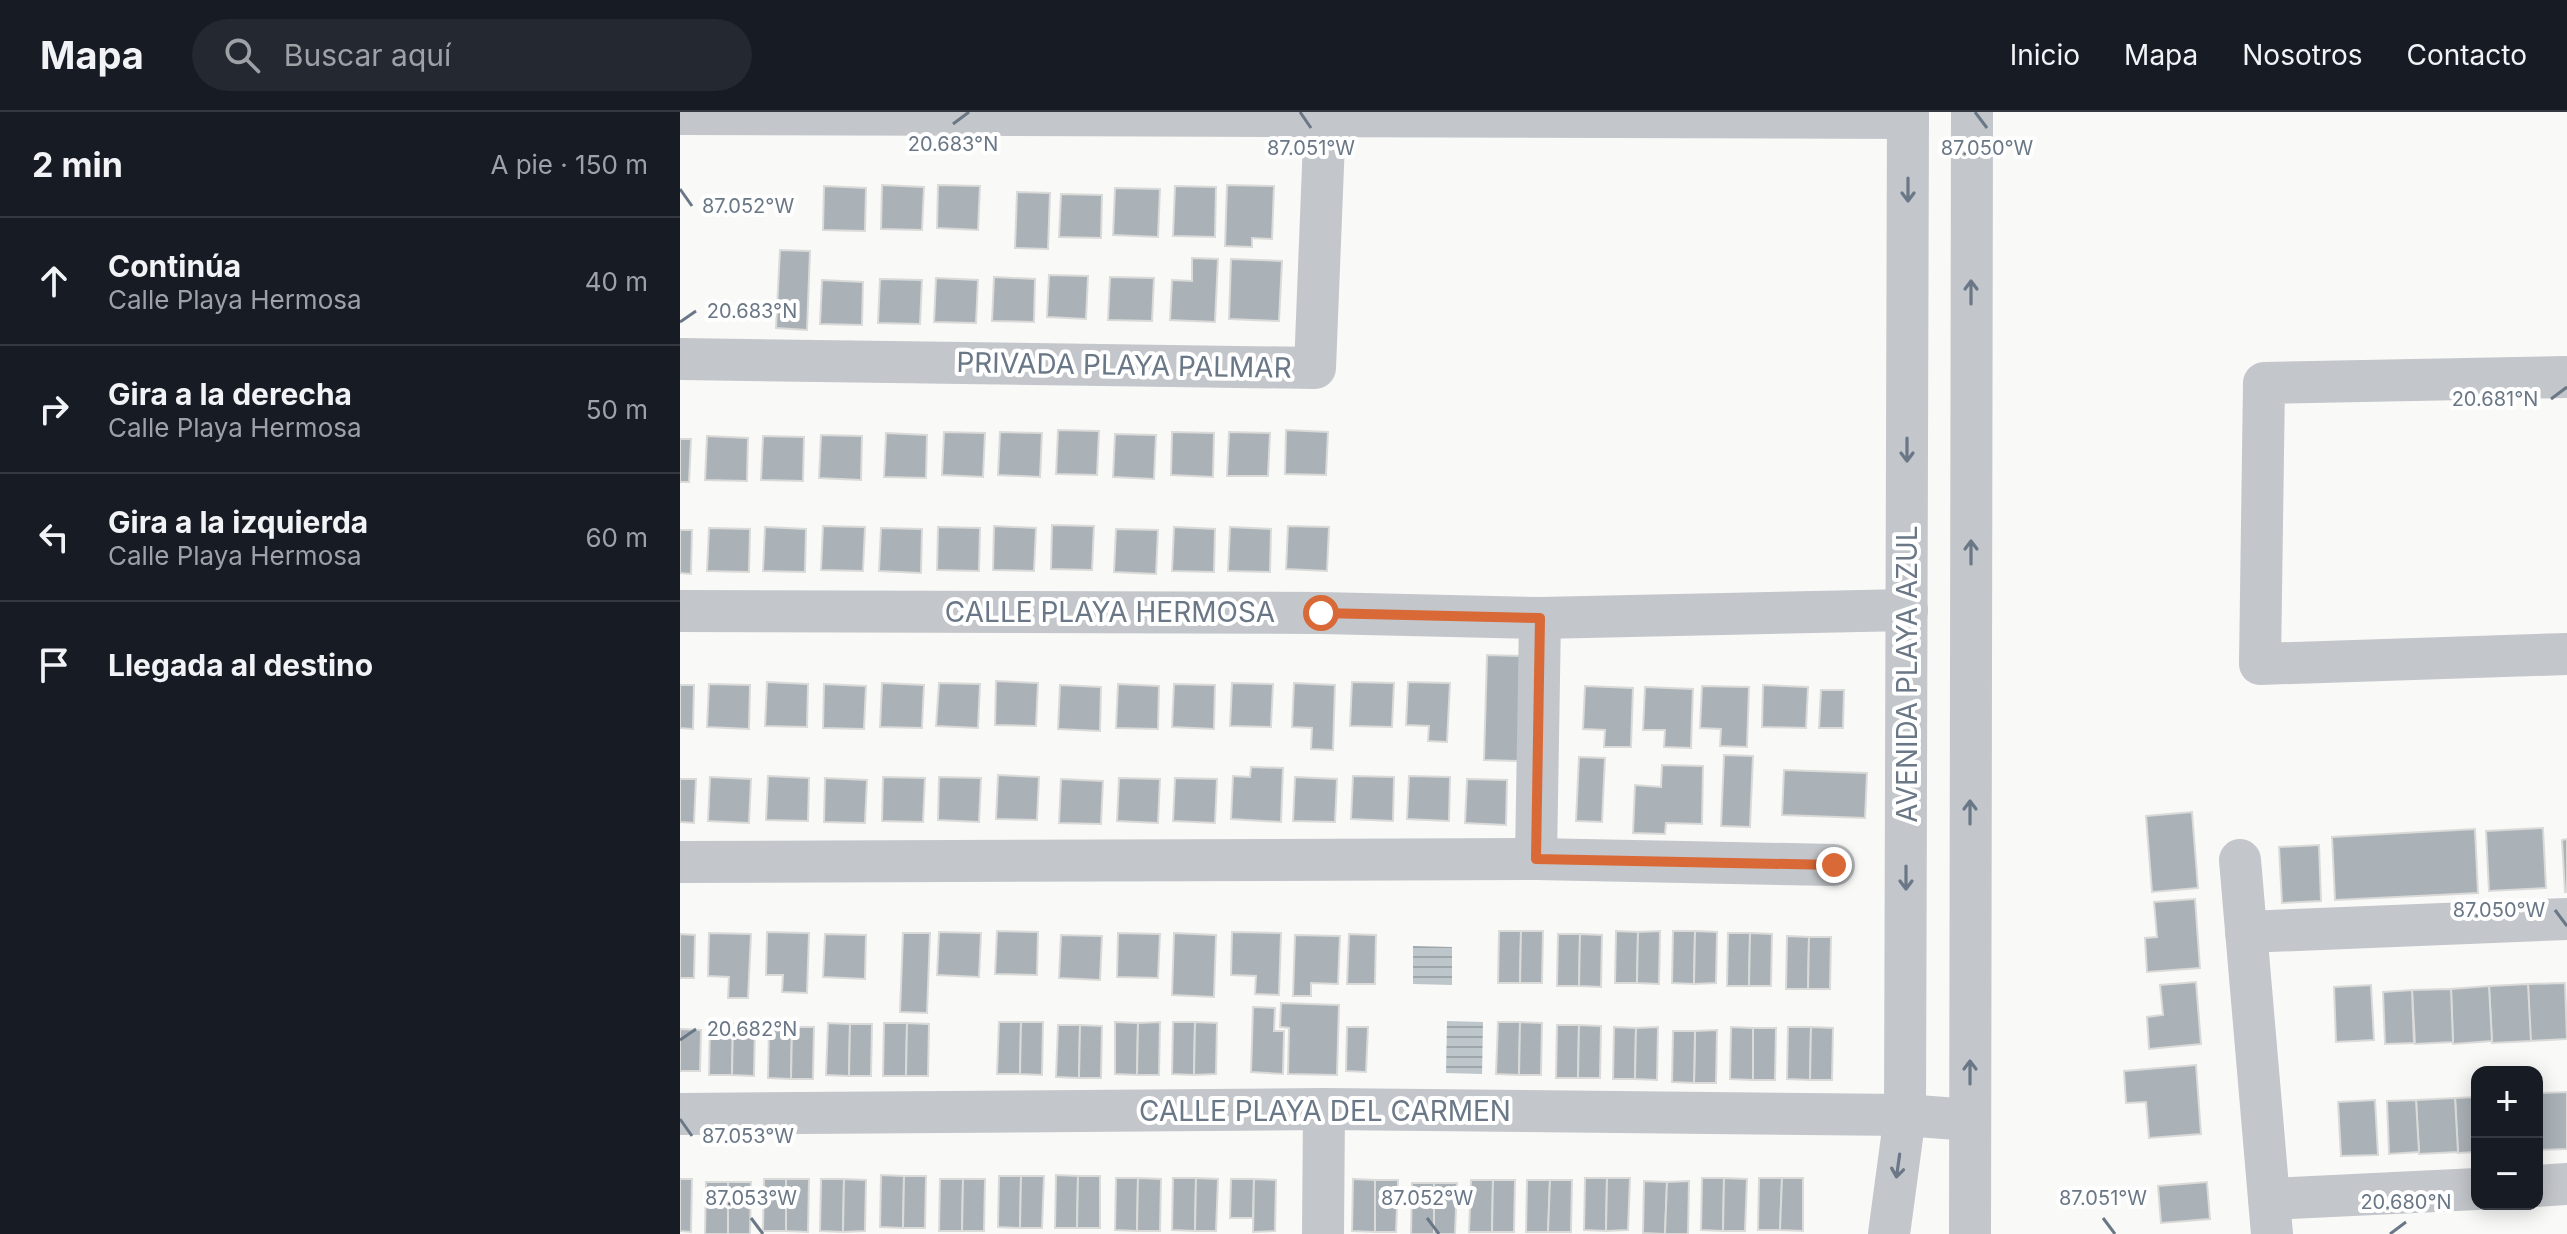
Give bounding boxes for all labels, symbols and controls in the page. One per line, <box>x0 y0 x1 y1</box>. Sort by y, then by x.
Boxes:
search box <box>192 19 752 91</box>
text: Mapa <box>40 32 144 78</box>
icon: search <box>220 33 264 77</box>
text: Buscar aquí <box>284 37 451 73</box>
text: Inicio <box>2010 38 2080 72</box>
text: Mapa <box>2124 38 2198 72</box>
text: Nosotros <box>2242 38 2363 72</box>
text: Contacto <box>2407 38 2527 72</box>
text: 20.683°N <box>908 132 998 156</box>
text: 87.051°W <box>1267 136 1355 160</box>
text: 87.050°W <box>1941 136 2034 160</box>
text: 2 min <box>32 144 123 185</box>
text: A pie · 150 m <box>490 149 648 180</box>
one-way arrow <box>1900 176 1916 203</box>
text: 87.052°W <box>702 194 794 218</box>
text: Continúa <box>108 248 241 284</box>
icon: ahead <box>32 259 76 303</box>
text: 40 m <box>585 266 648 297</box>
one-way arrow <box>1963 279 1979 306</box>
text: Calle Playa Hermosa <box>108 284 362 315</box>
text: 20.683°N <box>707 299 797 323</box>
street label: PRIVADA PLAYA PALMAR <box>956 345 1292 385</box>
text: Gira a la derecha <box>108 376 352 412</box>
icon: right <box>32 387 76 431</box>
text: 20.681°N <box>2452 387 2538 411</box>
text: 50 m <box>586 394 648 425</box>
text: Calle Playa Hermosa <box>108 412 362 443</box>
one-way arrow <box>1899 436 1915 463</box>
text: Gira a la izquierda <box>108 504 368 540</box>
icon: left <box>32 515 76 559</box>
text: 60 m <box>585 522 648 553</box>
street label: AVENIDA PLAYA AZUL <box>1890 525 1924 823</box>
one-way arrow <box>1963 539 1979 566</box>
text: Calle Playa Hermosa <box>108 540 362 571</box>
street label: CALLE PLAYA HERMOSA <box>945 595 1275 629</box>
route start <box>1303 595 1339 631</box>
icon: arrive <box>32 643 76 687</box>
text: Llegada al destino <box>108 647 373 683</box>
one-way arrow <box>1962 799 1978 826</box>
route end <box>1816 847 1852 883</box>
one-way arrow <box>1898 864 1914 891</box>
text: 87.050°W <box>2453 898 2546 922</box>
text: 20.682°N <box>707 1017 797 1041</box>
one-way arrow <box>1962 1059 1978 1086</box>
map controls <box>2471 1066 2543 1210</box>
button: + <box>2471 1066 2543 1138</box>
street label: CALLE PLAYA DEL CARMEN <box>1139 1094 1511 1128</box>
text: 87.053°W <box>702 1124 794 1148</box>
button: − <box>2471 1138 2543 1210</box>
one-way arrow <box>1891 1152 1906 1178</box>
text: 87.053°W <box>705 1186 797 1210</box>
text: 87.052°W <box>1381 1186 1473 1210</box>
text: 87.051°W <box>2059 1186 2147 1210</box>
text: 20.680°N <box>2360 1190 2452 1214</box>

